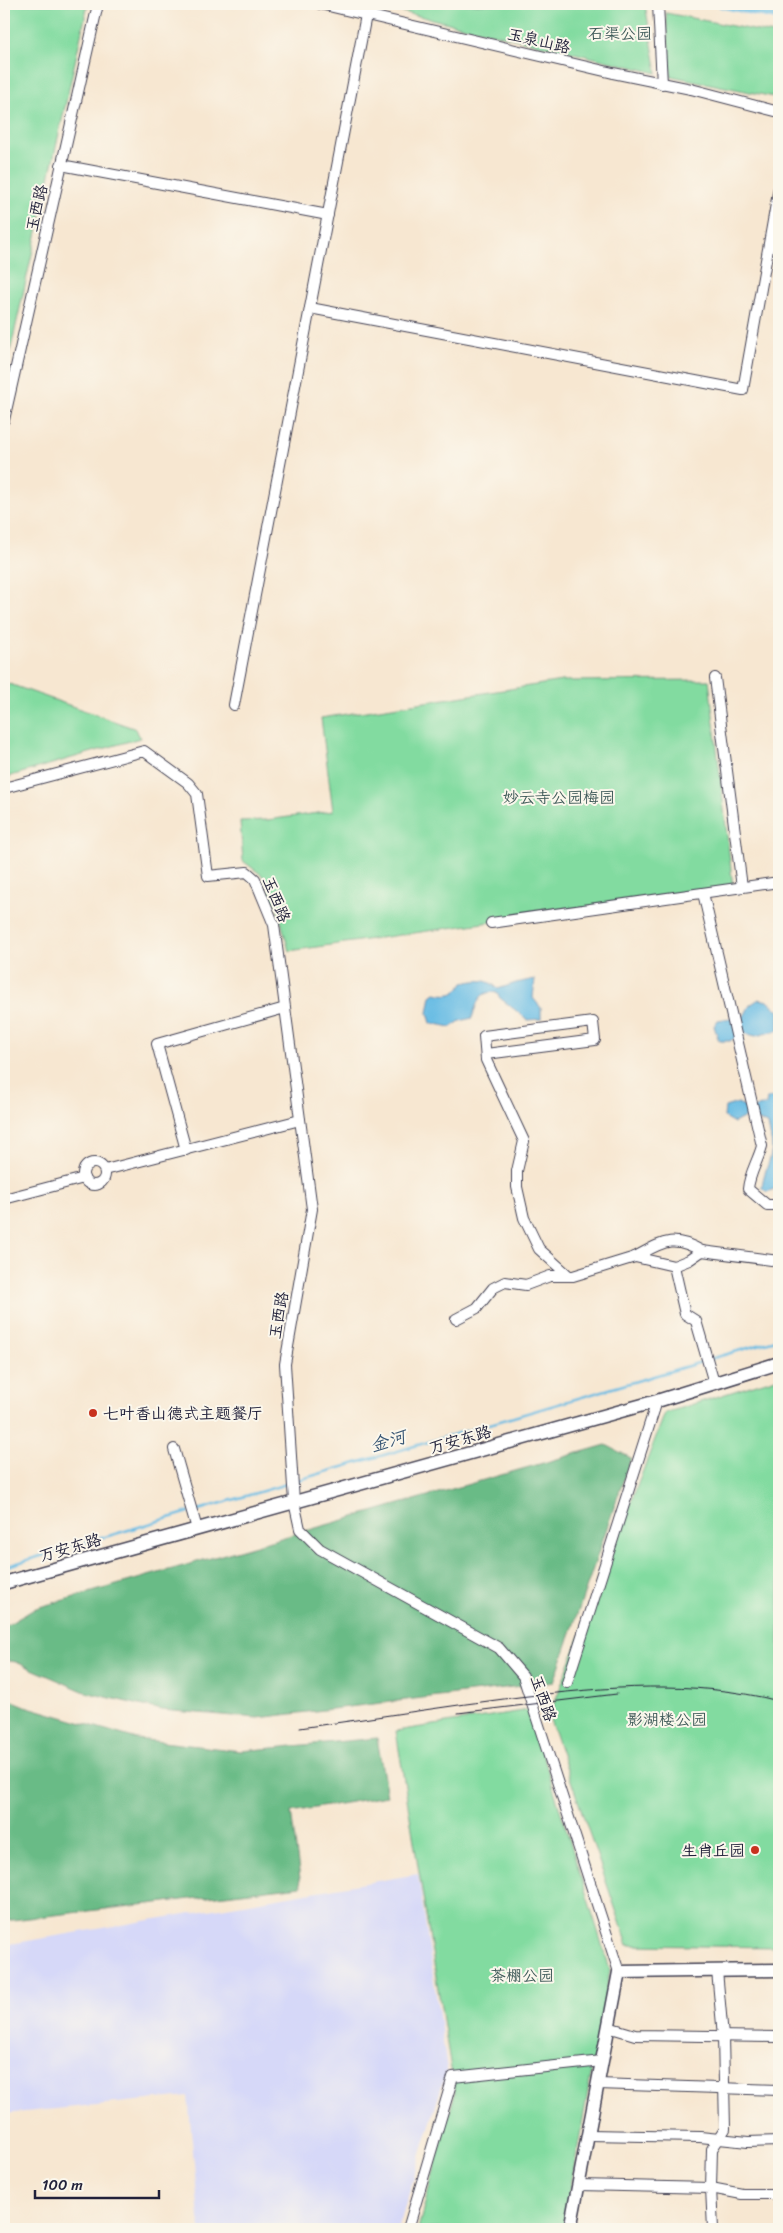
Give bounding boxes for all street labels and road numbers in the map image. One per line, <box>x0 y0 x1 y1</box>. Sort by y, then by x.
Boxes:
street label: 玉泉山路 <box>504 19 573 62</box>
street label: 玉西路 <box>17 181 56 235</box>
street label: 玉西路 <box>254 871 299 927</box>
street label: 玉西路 <box>260 1289 297 1341</box>
street label: 万安东路 <box>425 1417 495 1462</box>
street label: 万安东路 <box>35 1525 105 1570</box>
street label: 玉西路 <box>522 1671 565 1726</box>

